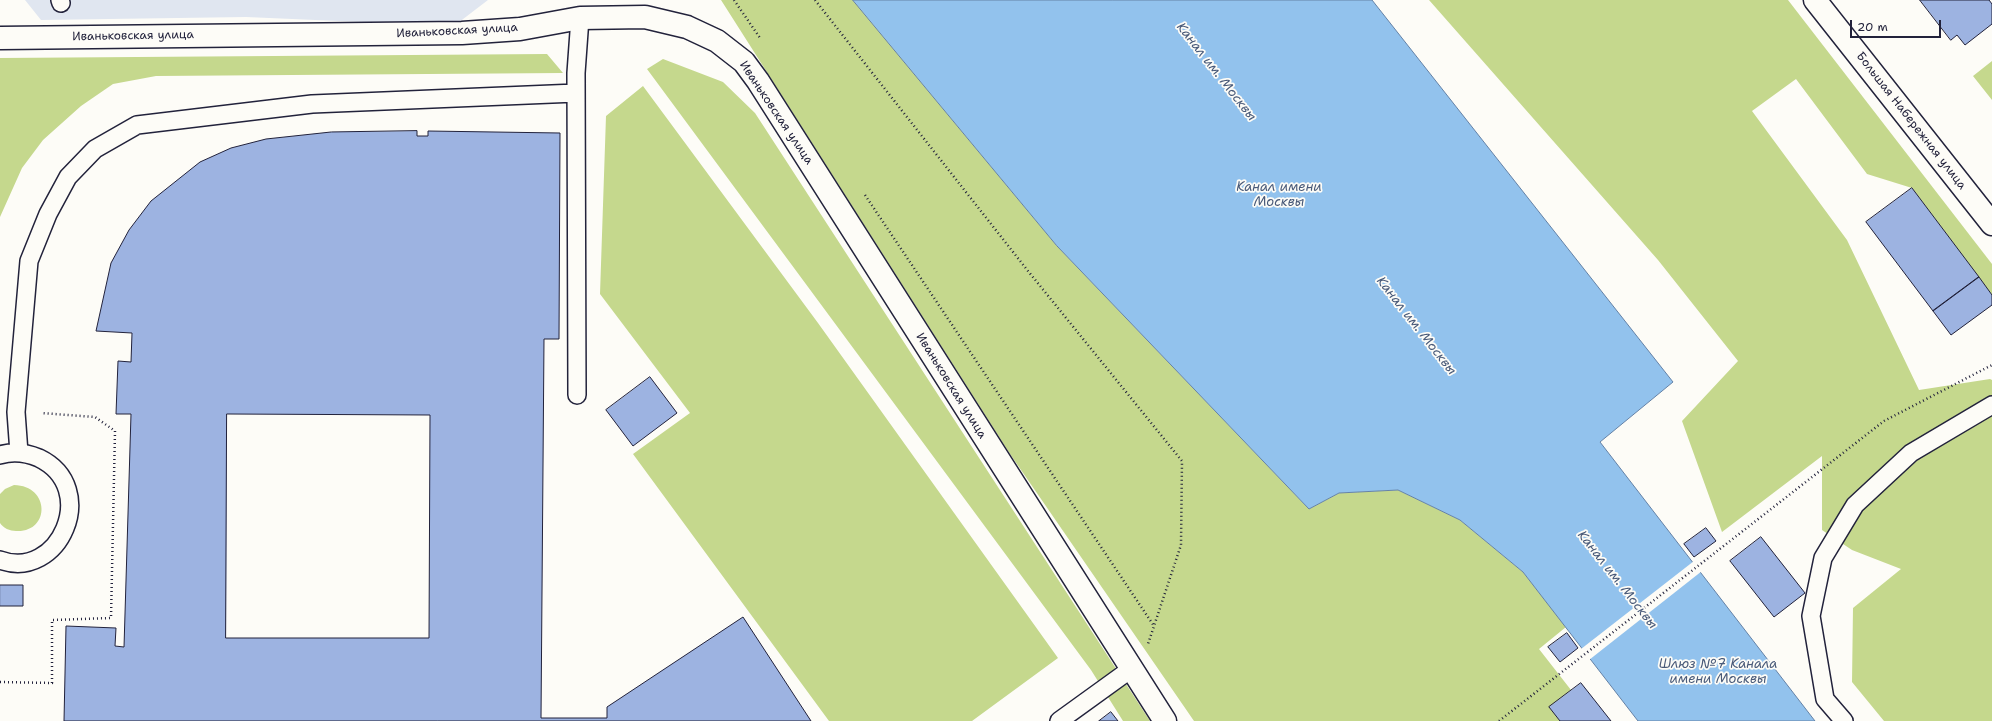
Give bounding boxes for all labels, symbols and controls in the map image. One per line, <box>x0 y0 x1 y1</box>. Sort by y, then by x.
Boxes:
scale bar <box>1852 12 1943 38</box>
text: 20 m <box>1857 19 1888 35</box>
water label: Канал им. Москвы <box>1173 20 1259 124</box>
street label: Иваньковская улица <box>396 21 518 41</box>
street label: Иваньковская улица <box>72 28 194 44</box>
street label: Большая Набережная улица <box>1853 49 1969 193</box>
street label: Иваньковская улица <box>736 59 816 167</box>
water label: Канал имени Москвы <box>1236 180 1322 211</box>
water label: Канал им. Москвы <box>1373 274 1459 378</box>
street label: Иваньковская улица <box>913 331 989 441</box>
water label: Канал им. Москвы <box>1574 528 1660 632</box>
water label: Шлюз №7 Канала имени Москвы <box>1659 657 1777 688</box>

